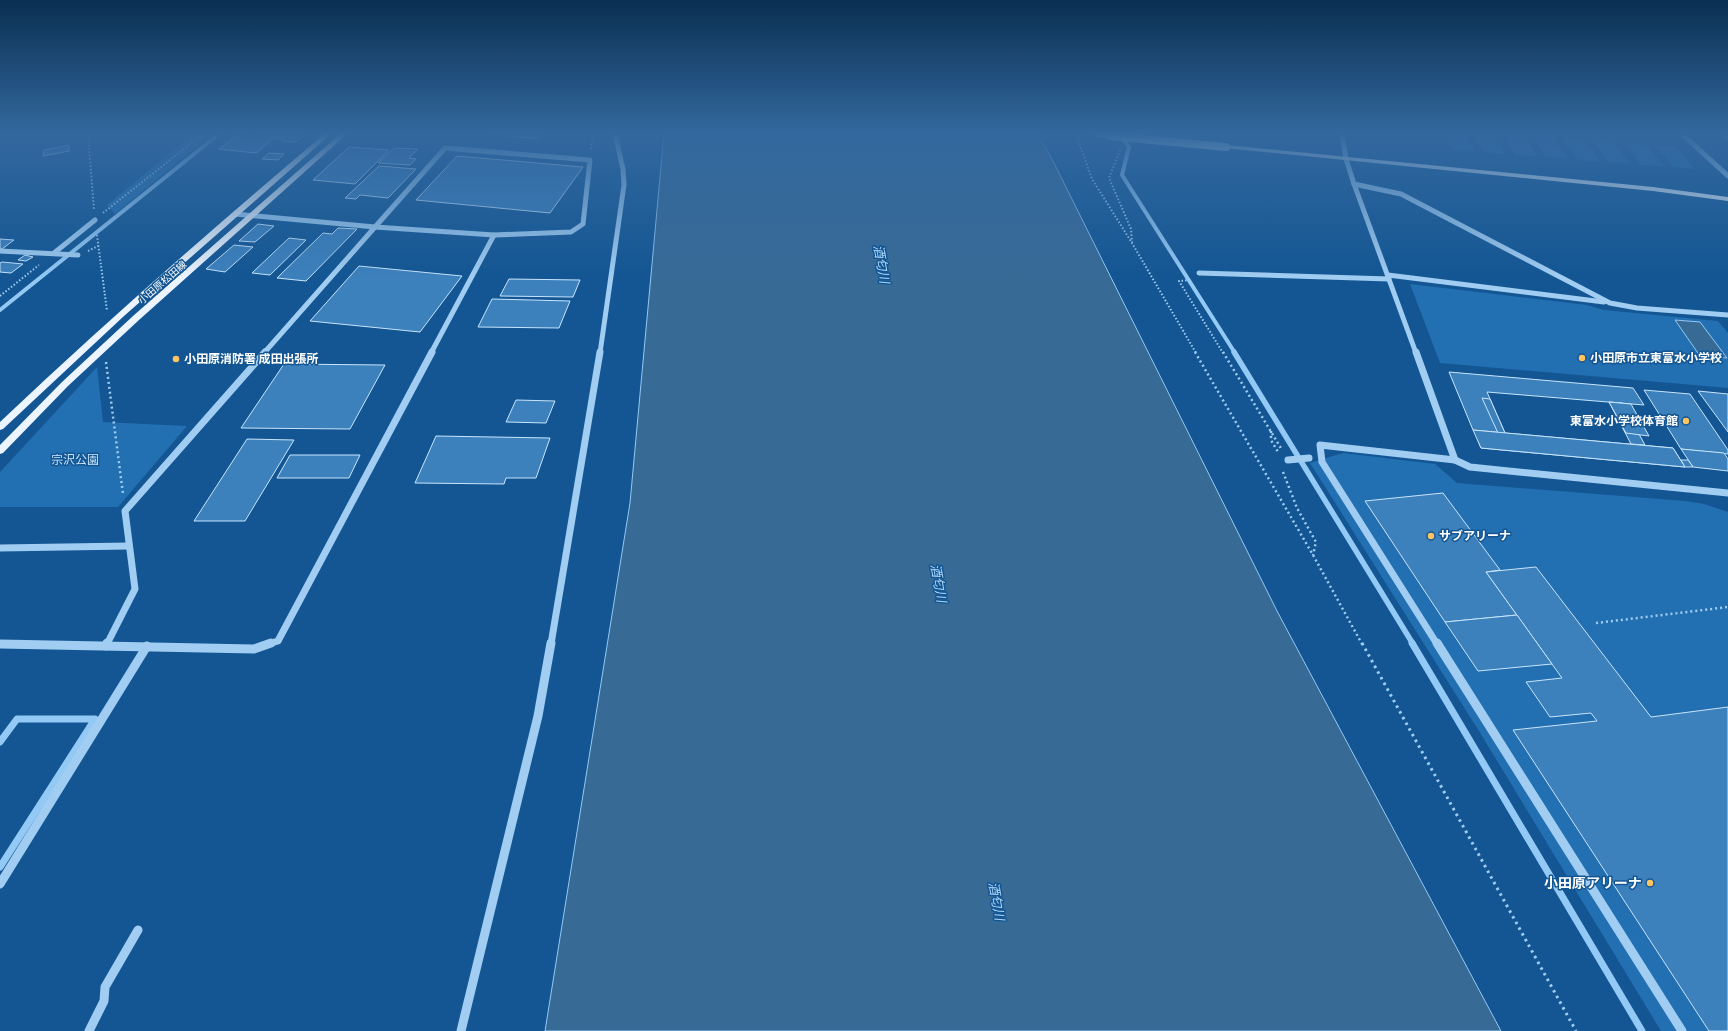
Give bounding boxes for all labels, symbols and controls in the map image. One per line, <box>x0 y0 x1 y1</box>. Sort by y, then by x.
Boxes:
water label: 酒匂川 <box>871 244 893 287</box>
street label: 小田原松田線 <box>136 259 189 307</box>
place label: 小田原市立東富水小学校 <box>1590 351 1722 365</box>
place label: 小田原消防署 成田出張所 <box>184 352 319 366</box>
marker: 小田原市立東富水小学校 <box>1577 353 1587 363</box>
marker: 小田原消防署 成田出張所 <box>171 354 181 364</box>
place label: 東富水小学校体育館 <box>1570 414 1678 428</box>
marker: 東富水小学校体育館 <box>1681 416 1691 426</box>
park label: 宗沢公園 <box>51 453 99 467</box>
place label: サブアリーナ <box>1439 529 1511 543</box>
marker: サブアリーナ <box>1426 531 1436 541</box>
water label: 酒匂川 <box>928 563 950 606</box>
place label: 小田原アリーナ <box>1544 875 1642 892</box>
marker: 小田原アリーナ <box>1645 878 1655 888</box>
water label: 酒匂川 <box>986 881 1008 924</box>

